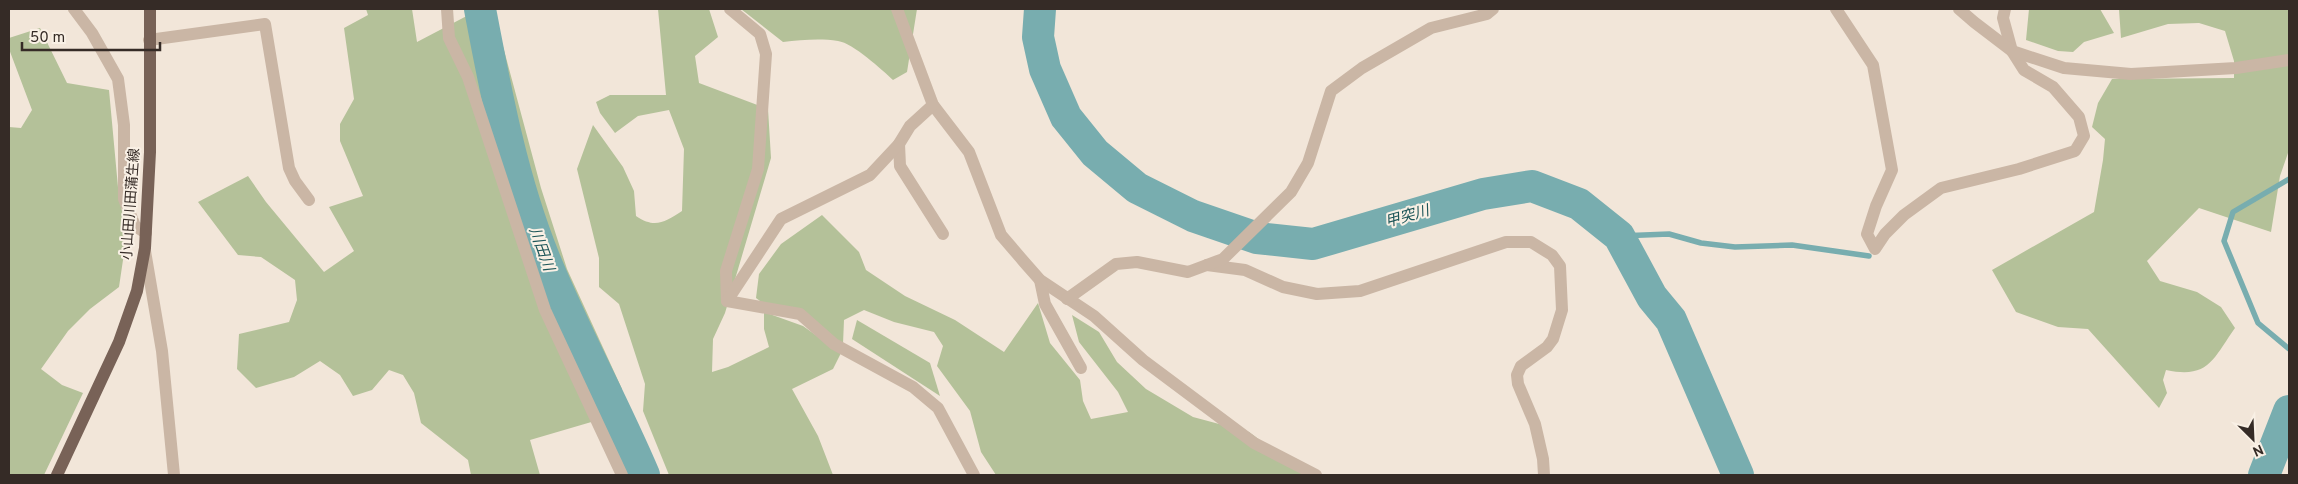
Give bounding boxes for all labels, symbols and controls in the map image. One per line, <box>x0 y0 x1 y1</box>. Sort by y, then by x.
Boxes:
scale bar <box>22 20 160 52</box>
text: 50 m <box>30 29 65 48</box>
street label: 小山田川田蒲生線 <box>119 148 144 261</box>
water label: 甲突川 <box>1383 202 1434 233</box>
water label: 川田川 <box>524 225 558 276</box>
north arrow <box>2228 414 2278 464</box>
text: N <box>2250 440 2266 459</box>

